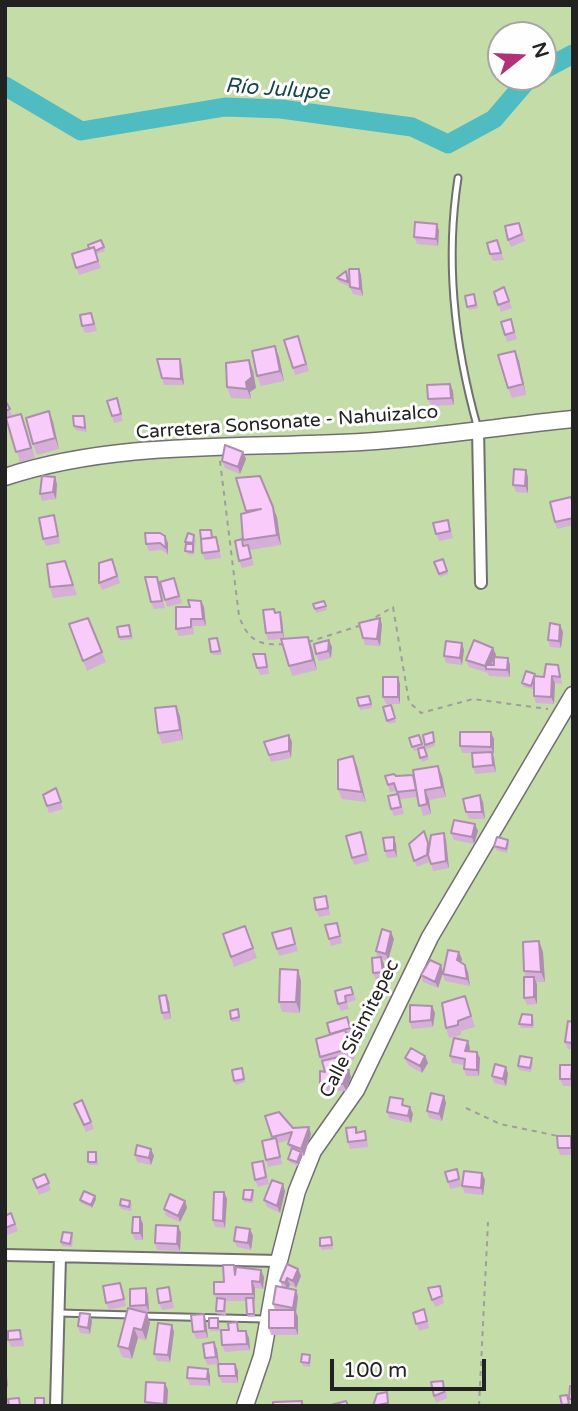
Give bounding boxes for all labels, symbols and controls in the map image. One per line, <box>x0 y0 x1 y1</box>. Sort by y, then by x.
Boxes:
north arrow <box>487 21 557 91</box>
text: N <box>527 39 553 61</box>
water label: Río Julupe <box>224 74 330 106</box>
street label: Carretera Sonsonate - Nahuizalco <box>135 401 439 445</box>
street label: Calle Sisimitepec <box>315 956 405 1102</box>
scale bar <box>333 1344 489 1388</box>
text: 100 m <box>343 1358 407 1383</box>

